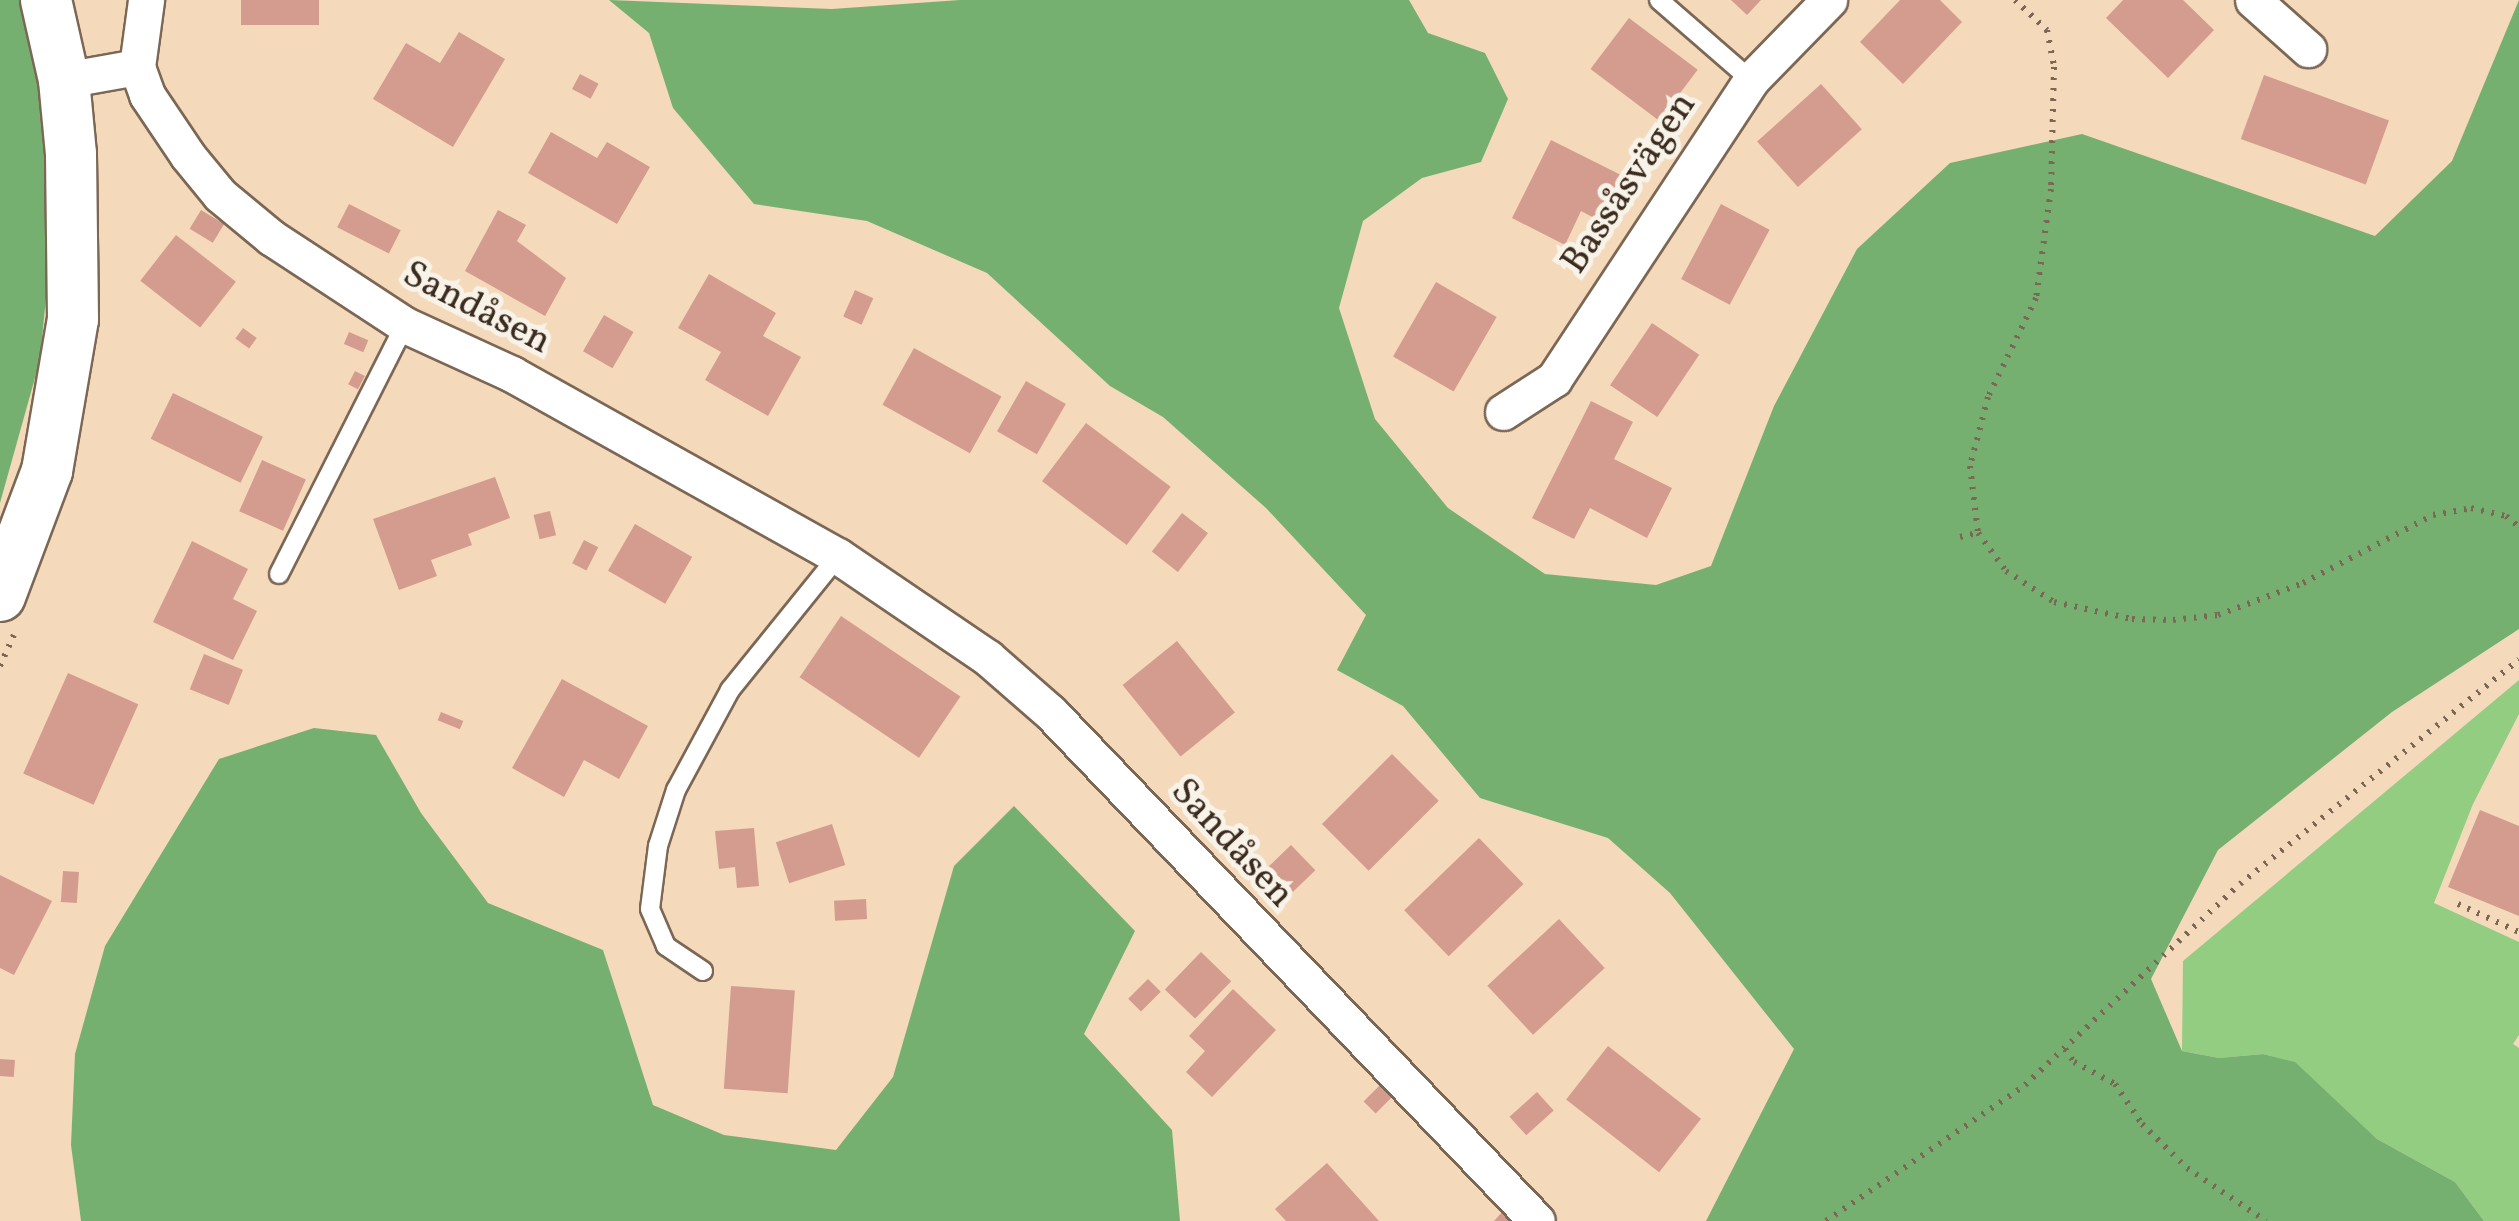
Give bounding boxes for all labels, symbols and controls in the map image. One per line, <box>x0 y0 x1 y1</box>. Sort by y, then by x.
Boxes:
street label: Bassåsvägen <box>1553 85 1707 283</box>
street label: Sandåsen <box>394 252 558 366</box>
street label: Sandåsen <box>1160 770 1302 918</box>

